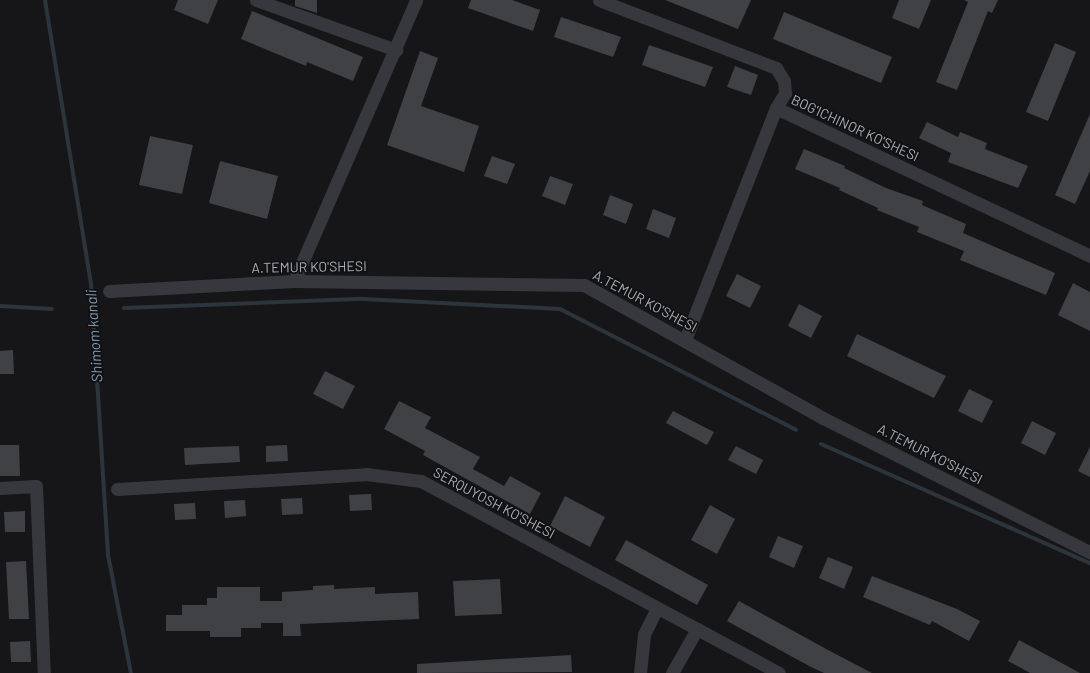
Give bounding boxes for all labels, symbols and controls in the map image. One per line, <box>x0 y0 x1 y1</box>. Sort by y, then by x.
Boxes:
street label: BOG'ICHINOR KO'SHESI <box>789 91 921 165</box>
street label: A.TEMUR KO'SHESI <box>251 258 367 276</box>
street label: A.TEMUR KO'SHESI <box>590 266 700 336</box>
water label: Shimom kanali <box>82 289 106 383</box>
street label: A.TEMUR KO'SHESI <box>875 420 985 488</box>
street label: SERQUYOSH KO'SHESI <box>430 464 558 542</box>

